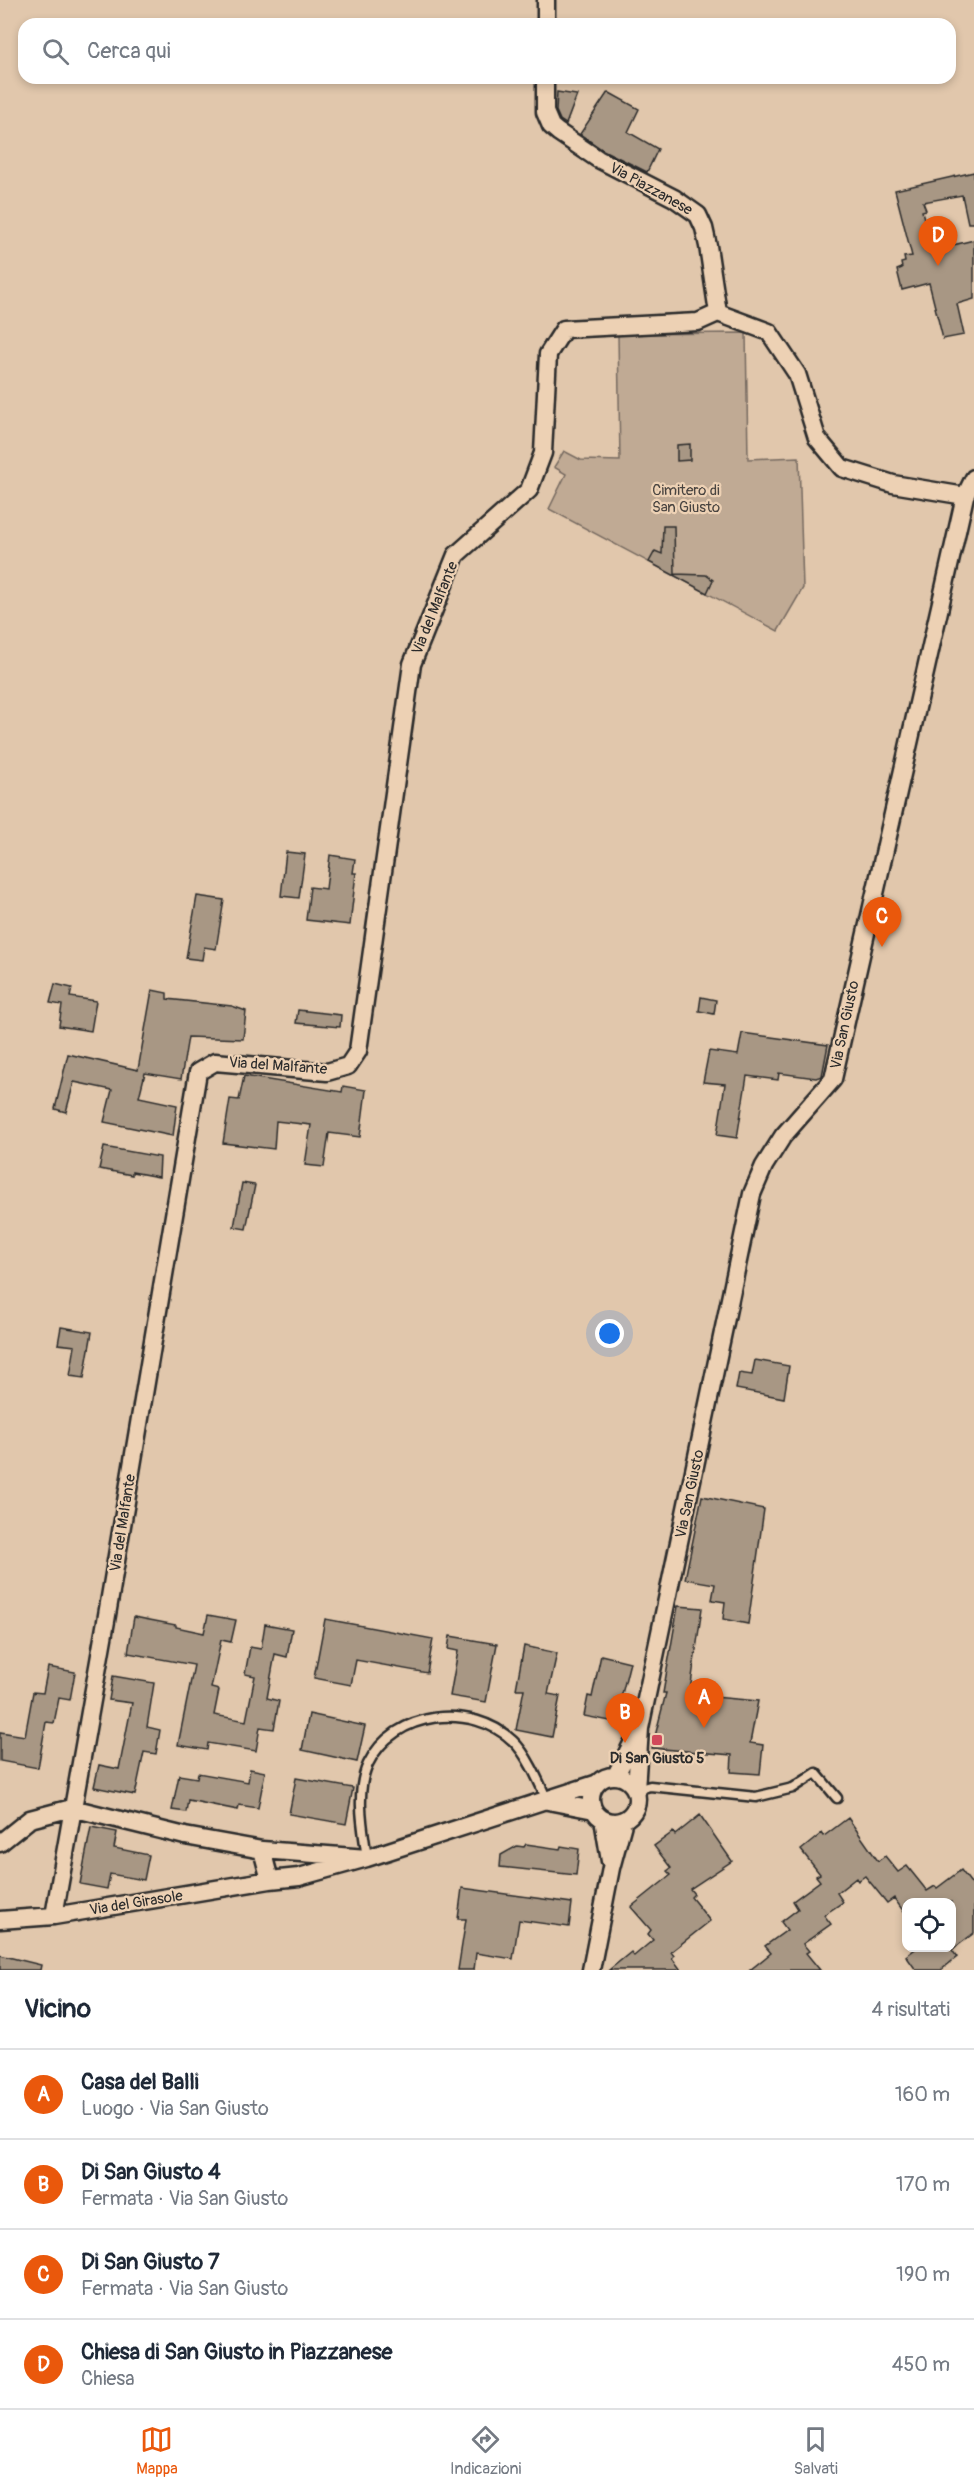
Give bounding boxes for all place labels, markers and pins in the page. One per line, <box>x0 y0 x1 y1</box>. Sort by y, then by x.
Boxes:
pin: D <box>918 216 958 266</box>
pin: C <box>862 898 902 947</box>
pin: A <box>684 1678 724 1728</box>
pin: B <box>606 1694 644 1743</box>
marker: Di San Giusto 5 <box>650 1733 664 1747</box>
place label: Di San Giusto 5 <box>610 1749 704 1768</box>

